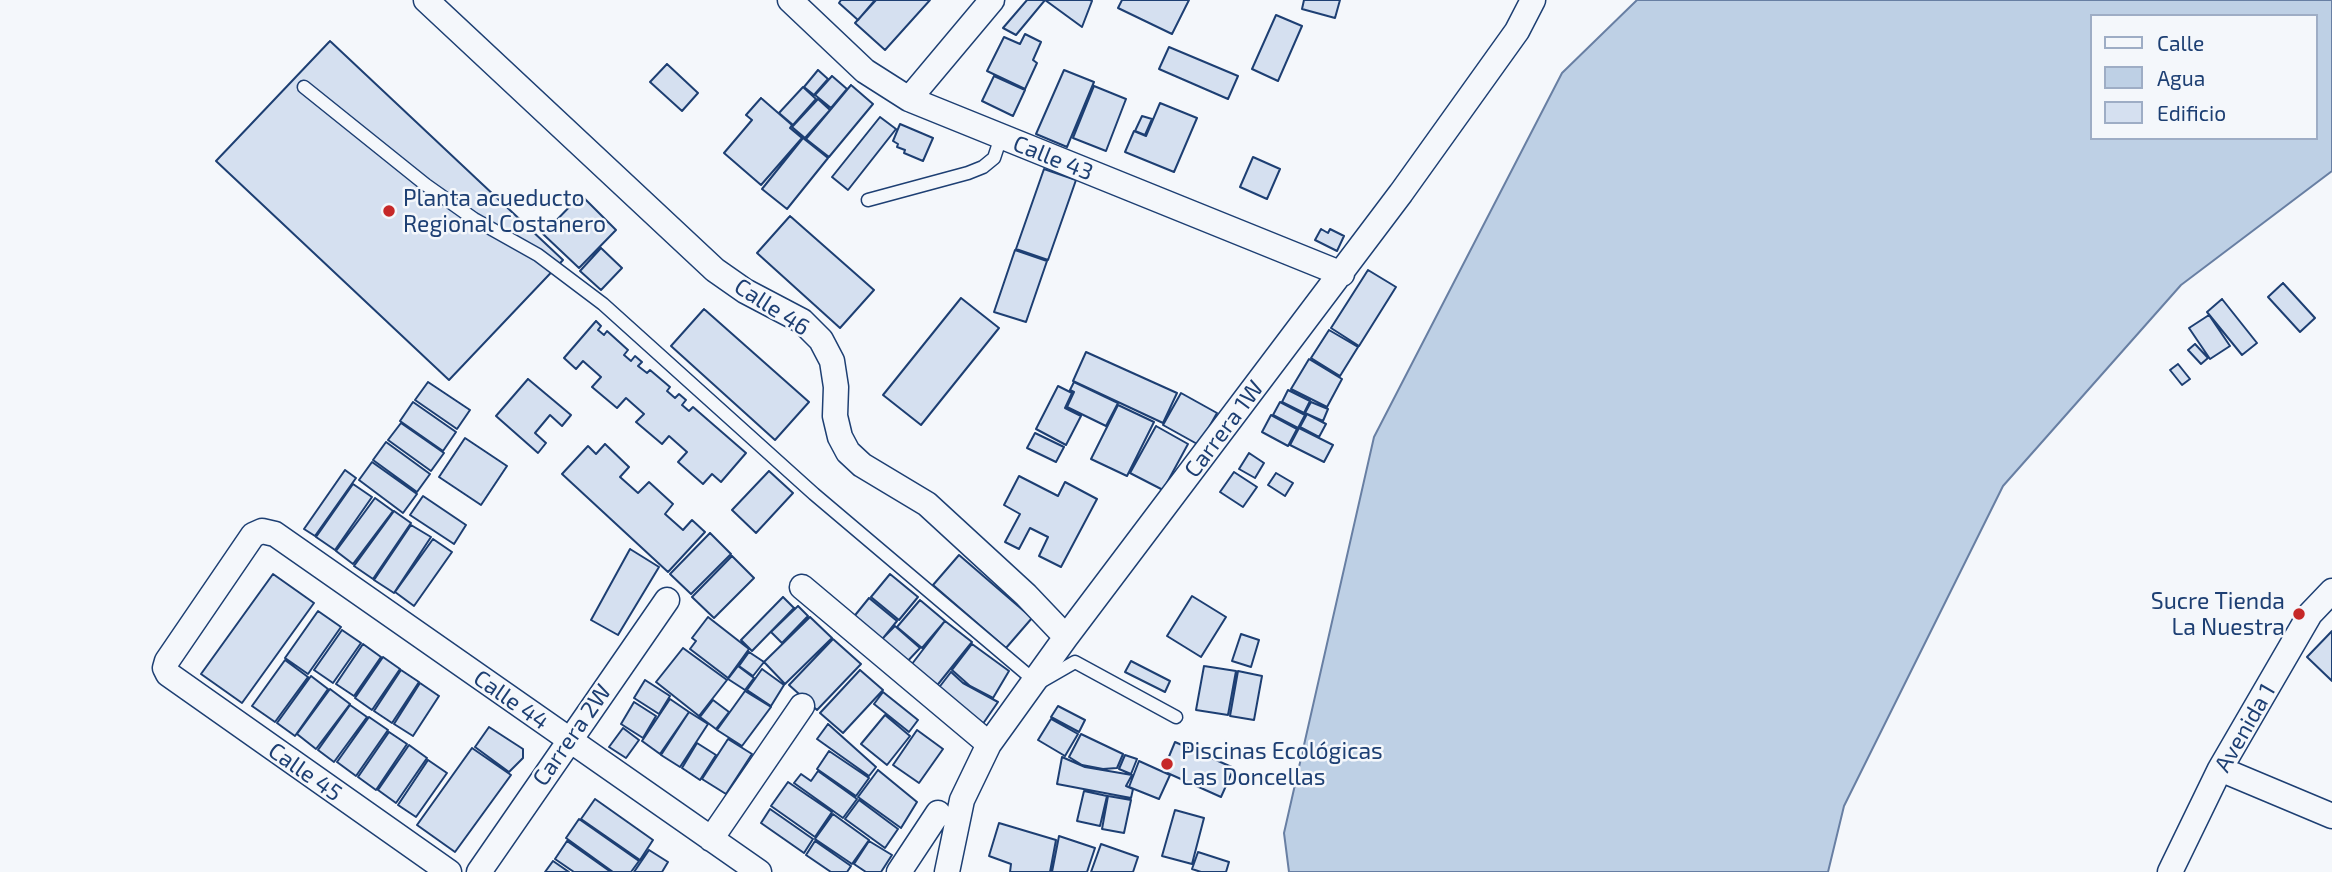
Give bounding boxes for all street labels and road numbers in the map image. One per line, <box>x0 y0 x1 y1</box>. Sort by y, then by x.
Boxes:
street label: Calle 43 <box>1009 130 1097 186</box>
street label: Calle 46 <box>729 273 815 341</box>
street label: Carrera 1W <box>1179 375 1269 483</box>
street label: Calle 44 <box>468 664 554 736</box>
street label: Carrera 2W <box>527 679 617 791</box>
street label: Avenida 1 <box>2209 679 2281 777</box>
street label: Calle 45 <box>263 737 347 807</box>

